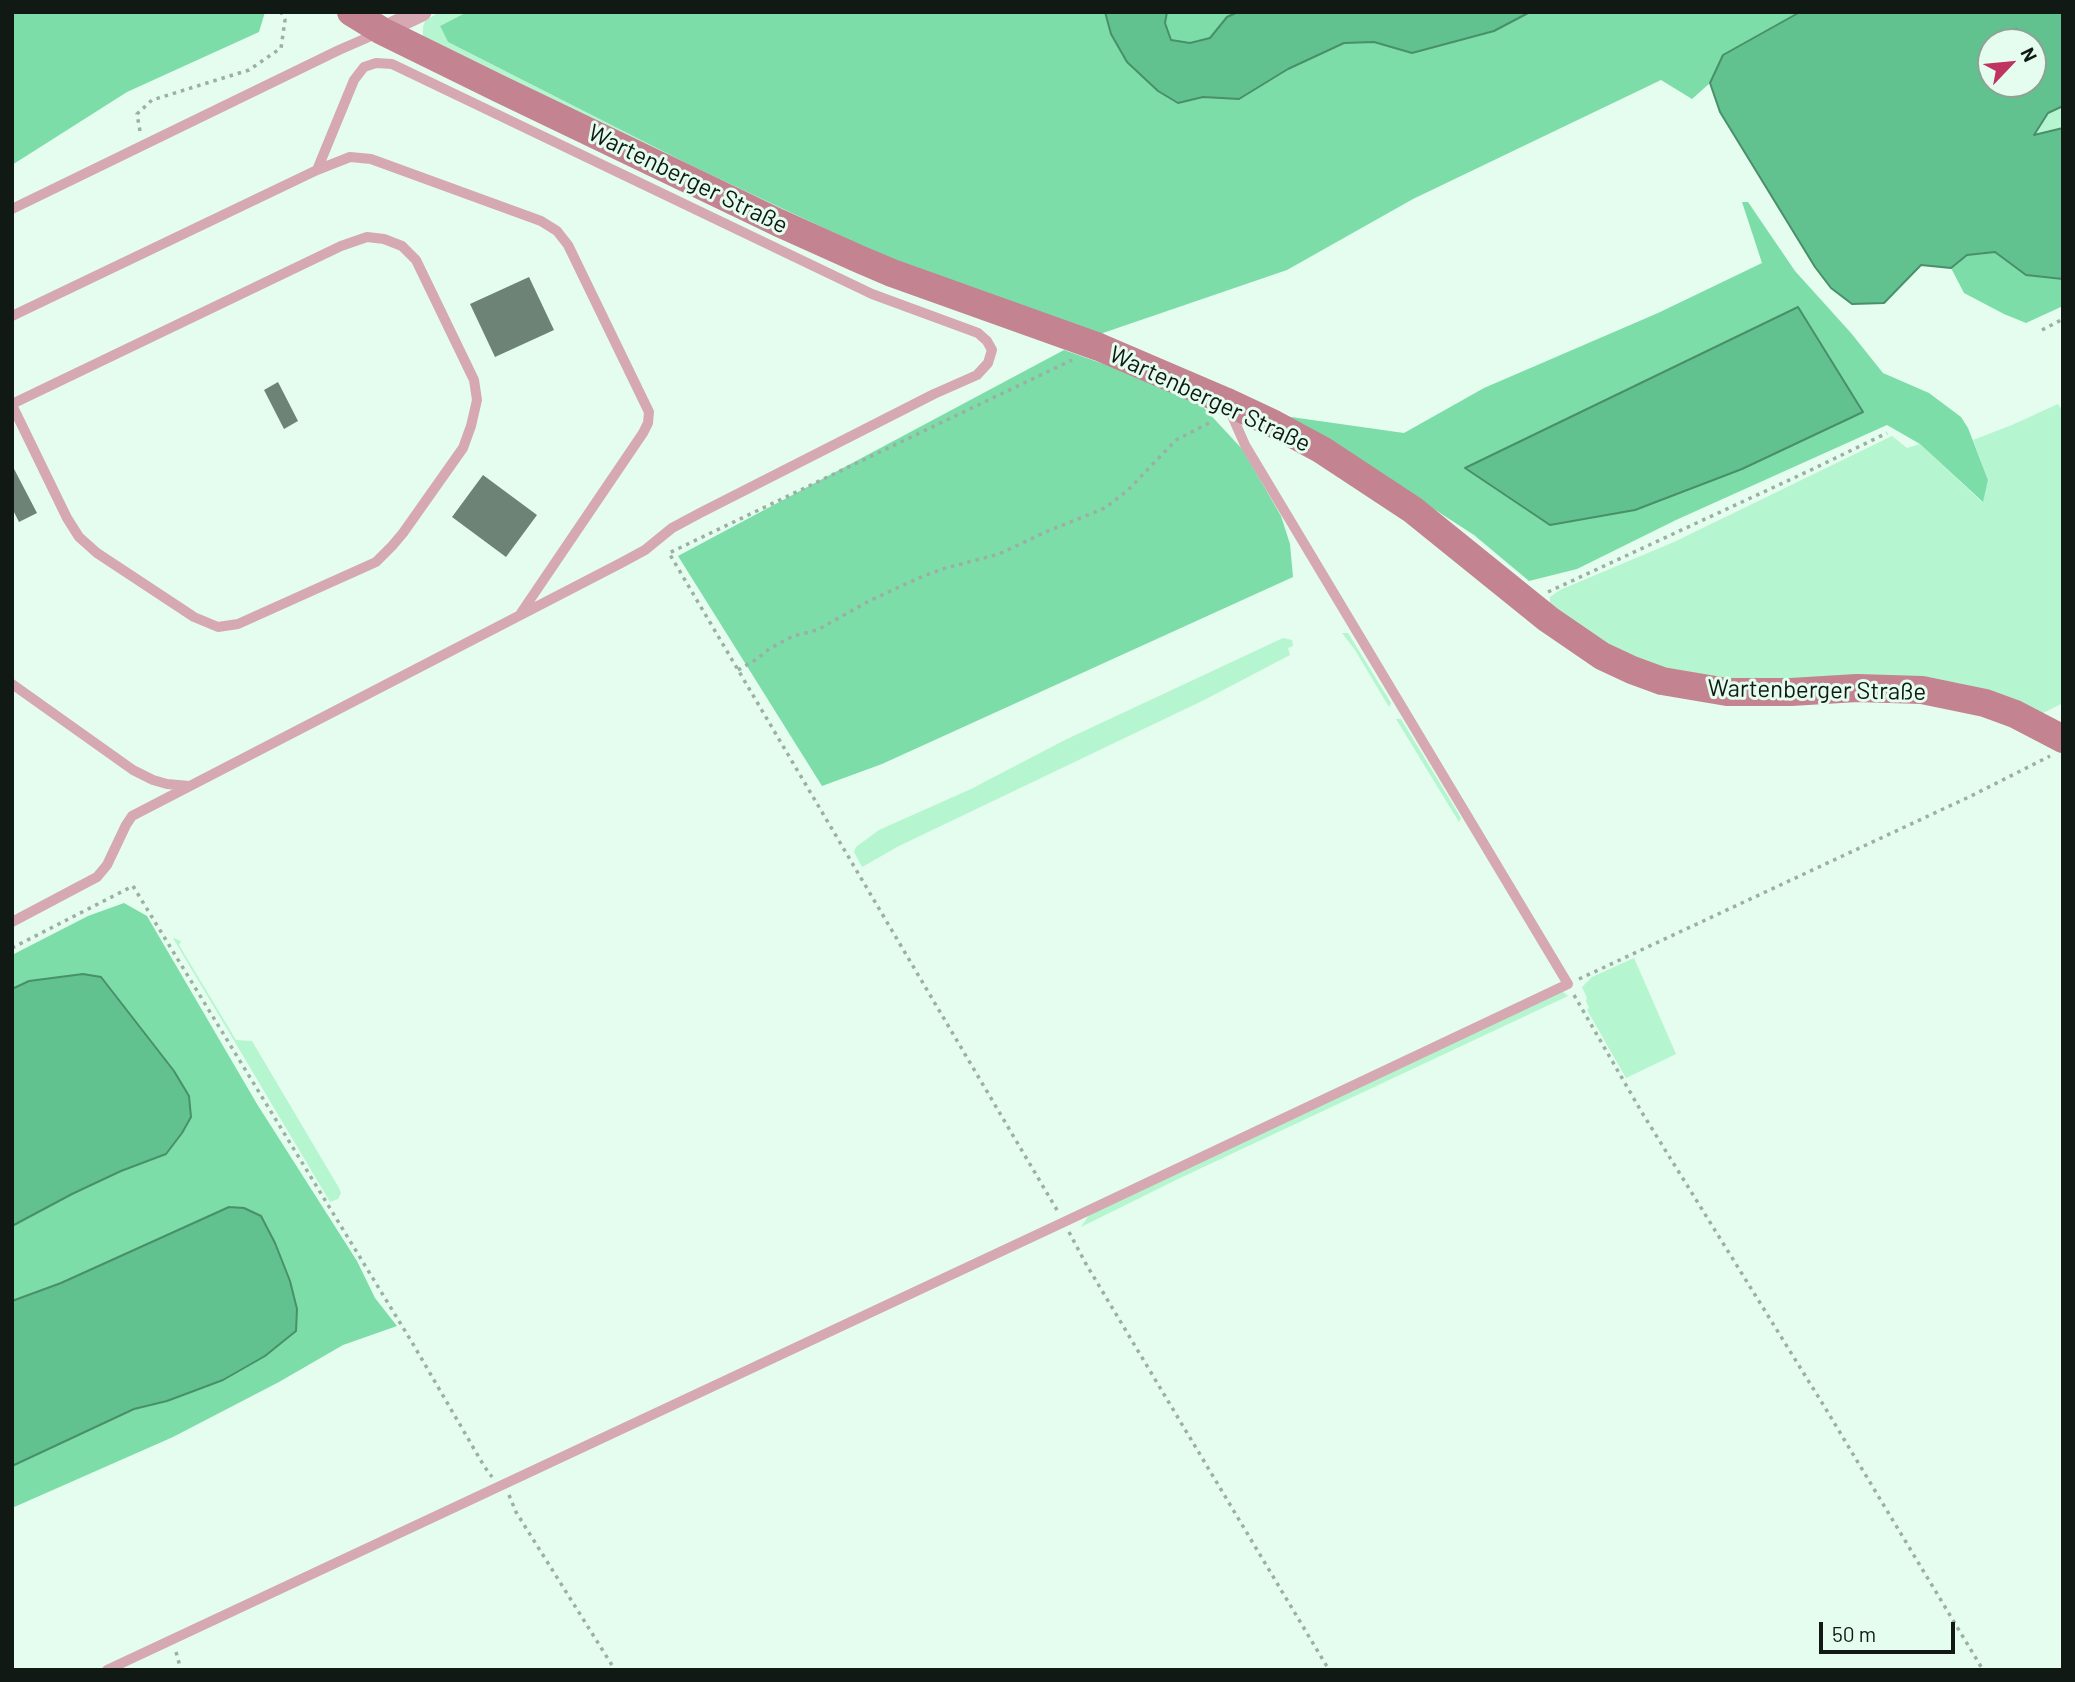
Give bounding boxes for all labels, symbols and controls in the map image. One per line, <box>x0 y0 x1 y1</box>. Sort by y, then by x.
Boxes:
north arrow <box>1977 28 2047 98</box>
text: N <box>2016 44 2043 65</box>
street label: Wartenberger Straße <box>583 118 793 240</box>
street label: Wartenberger Straße <box>1105 340 1315 458</box>
street label: Wartenberger Straße <box>1707 674 1927 706</box>
scale bar <box>1823 1608 1960 1652</box>
text: 50 m <box>1832 1621 1876 1646</box>

